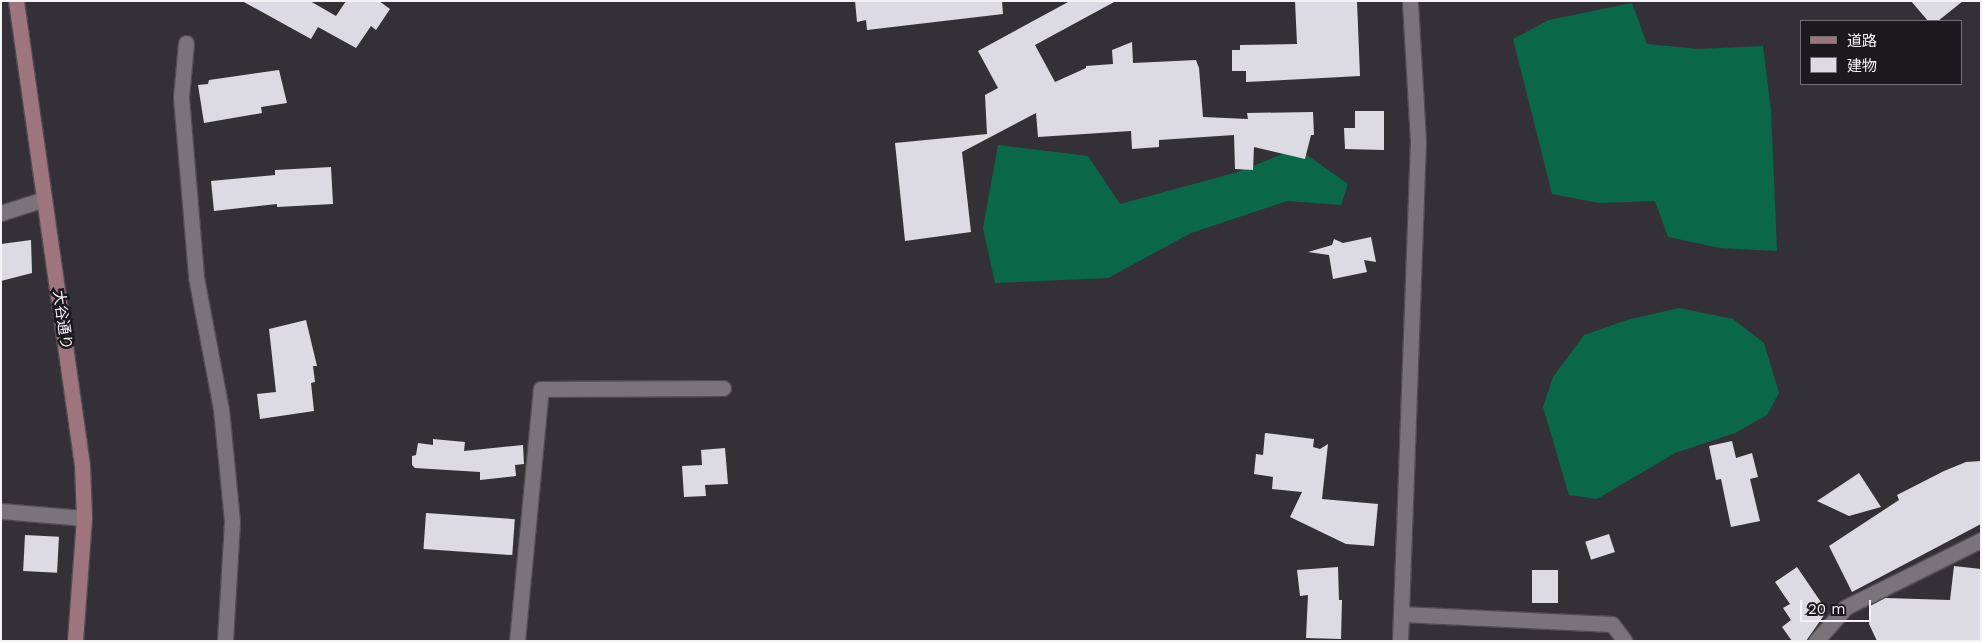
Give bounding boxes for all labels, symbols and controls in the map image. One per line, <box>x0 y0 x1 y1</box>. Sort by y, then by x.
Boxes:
legend <box>1800 20 1962 85</box>
text: 道路 <box>1847 32 1877 50</box>
text: 建物 <box>1847 57 1877 75</box>
street label: 大谷通り <box>49 289 75 351</box>
scale bar <box>1802 590 1873 622</box>
text: 20 m <box>1808 600 1846 618</box>

